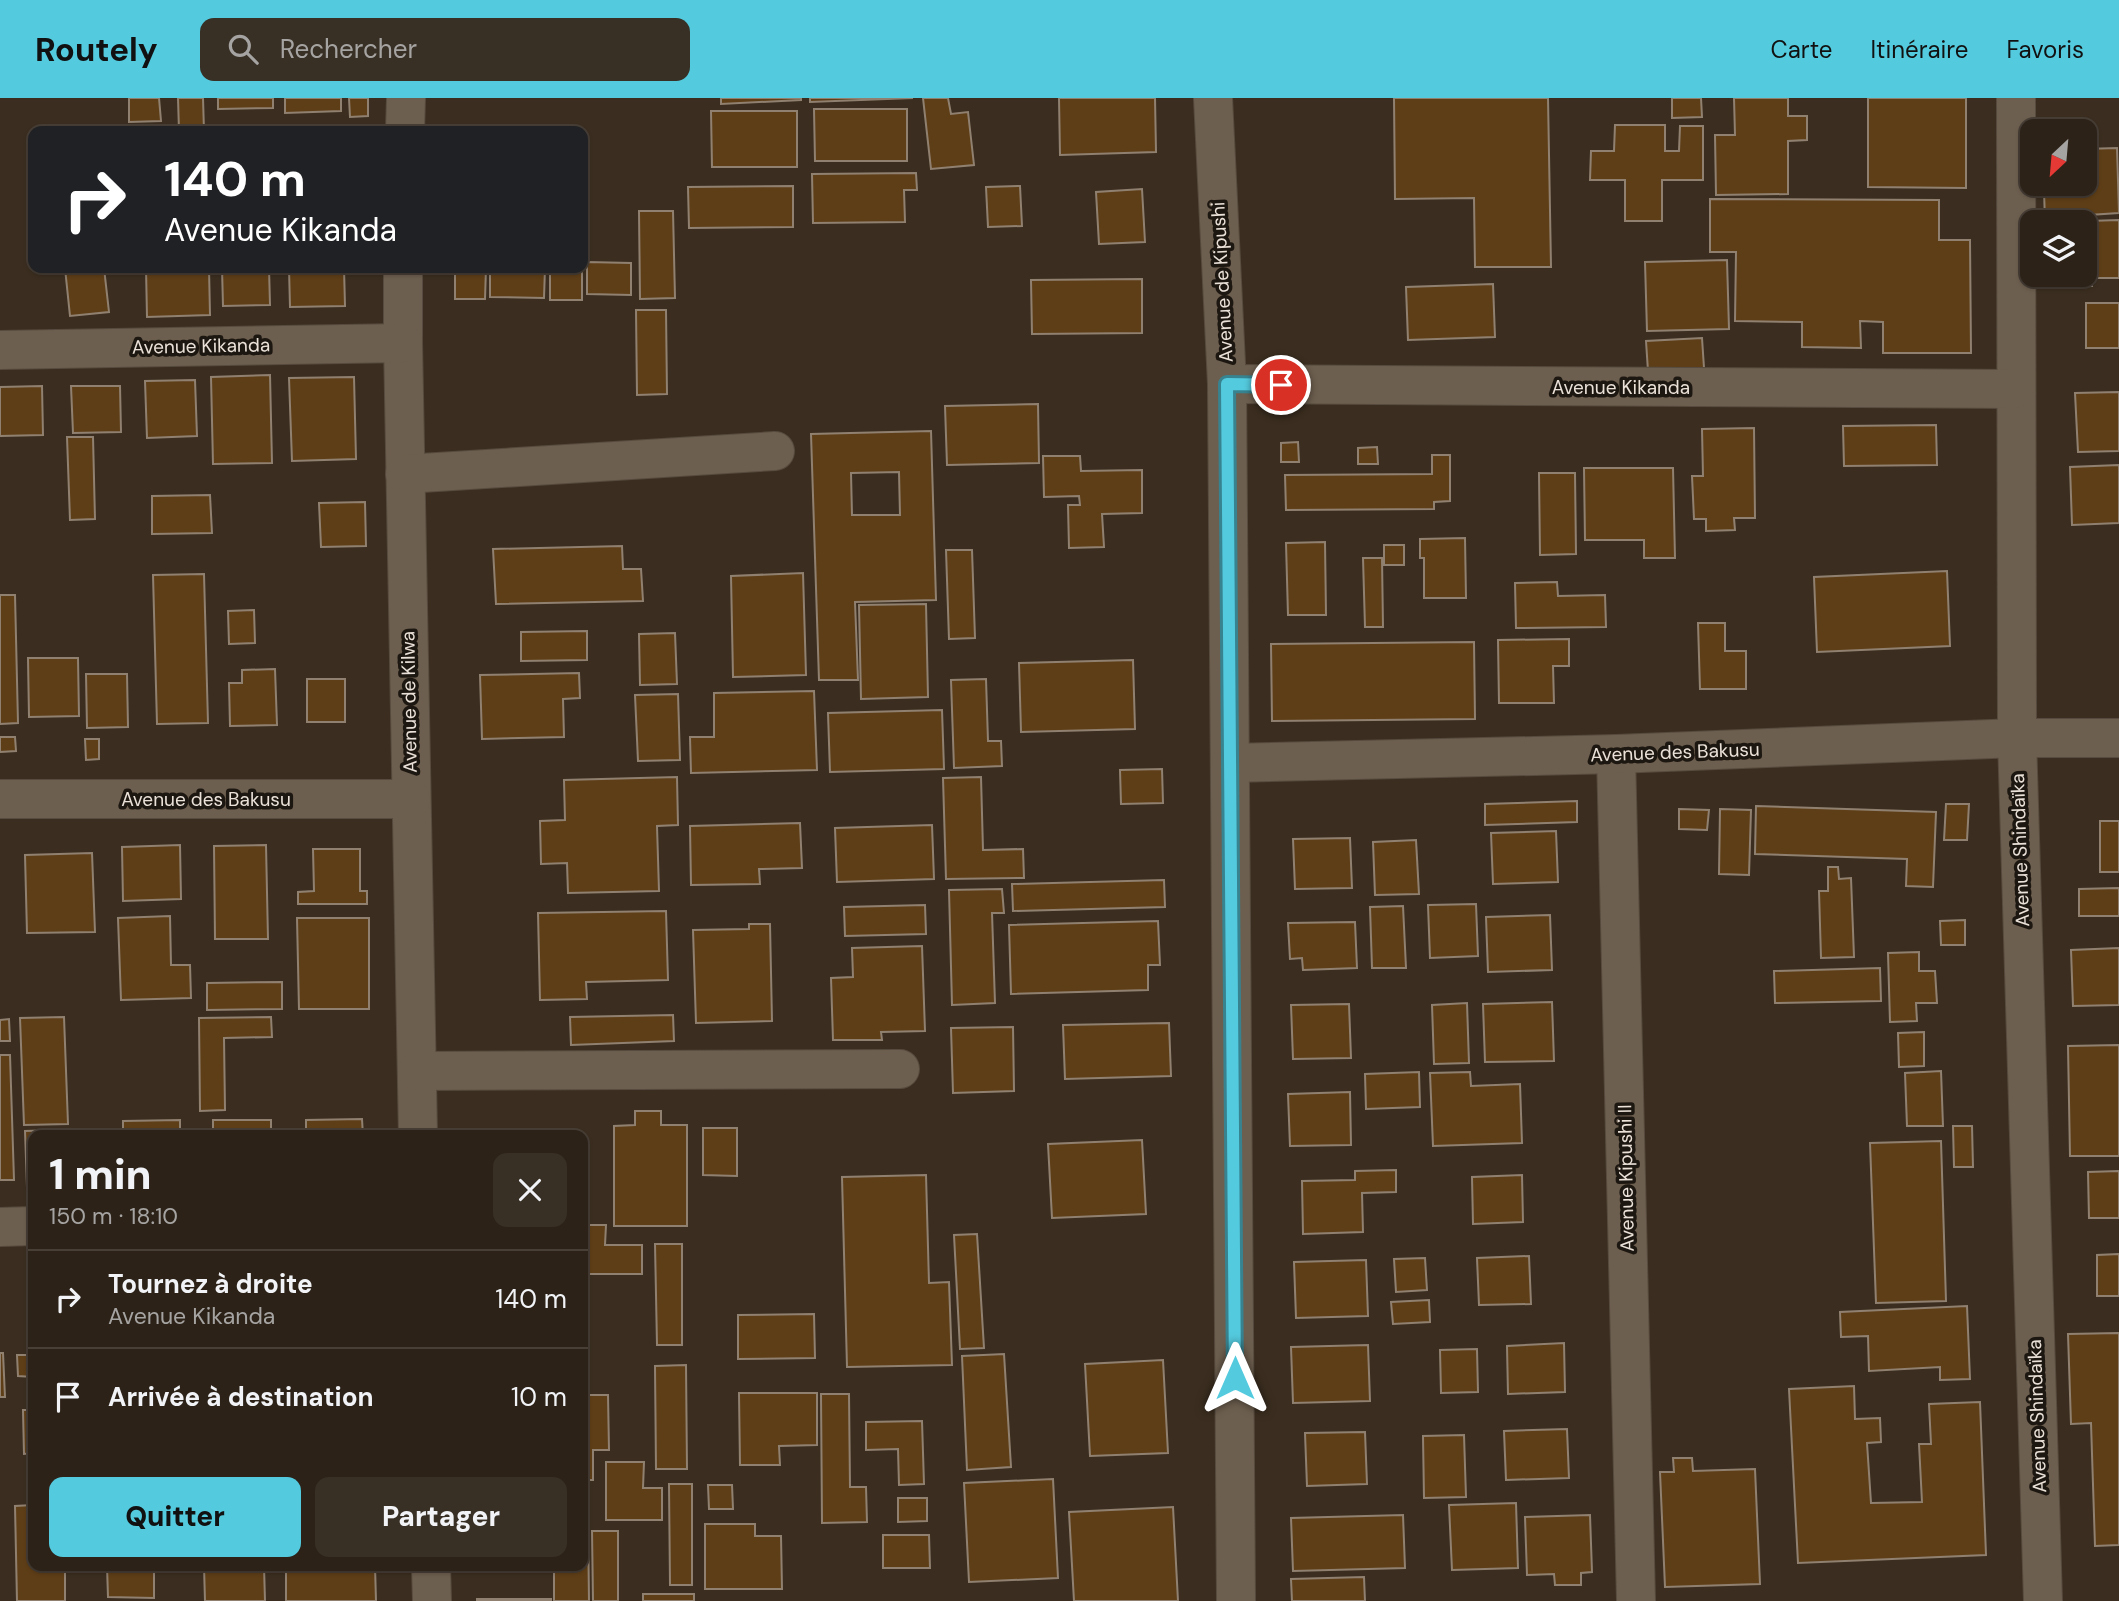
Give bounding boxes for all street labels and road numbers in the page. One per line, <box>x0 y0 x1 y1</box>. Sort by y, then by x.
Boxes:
street label: Avenue de Kipushi <box>1205 201 1239 363</box>
street label: Avenue Kikanda <box>132 332 270 360</box>
street label: Avenue Kikanda <box>1552 375 1690 400</box>
street label: Avenue de Kilwa <box>395 631 423 773</box>
street label: Avenue des Bakusu <box>1590 737 1760 767</box>
street label: Avenue Shindaïka <box>2005 773 2035 927</box>
street label: Avenue des Bakusu <box>121 787 291 812</box>
street label: Avenue Kipushi II <box>1612 1104 1640 1252</box>
street label: Avenue Shindaïka <box>2022 1339 2052 1493</box>

